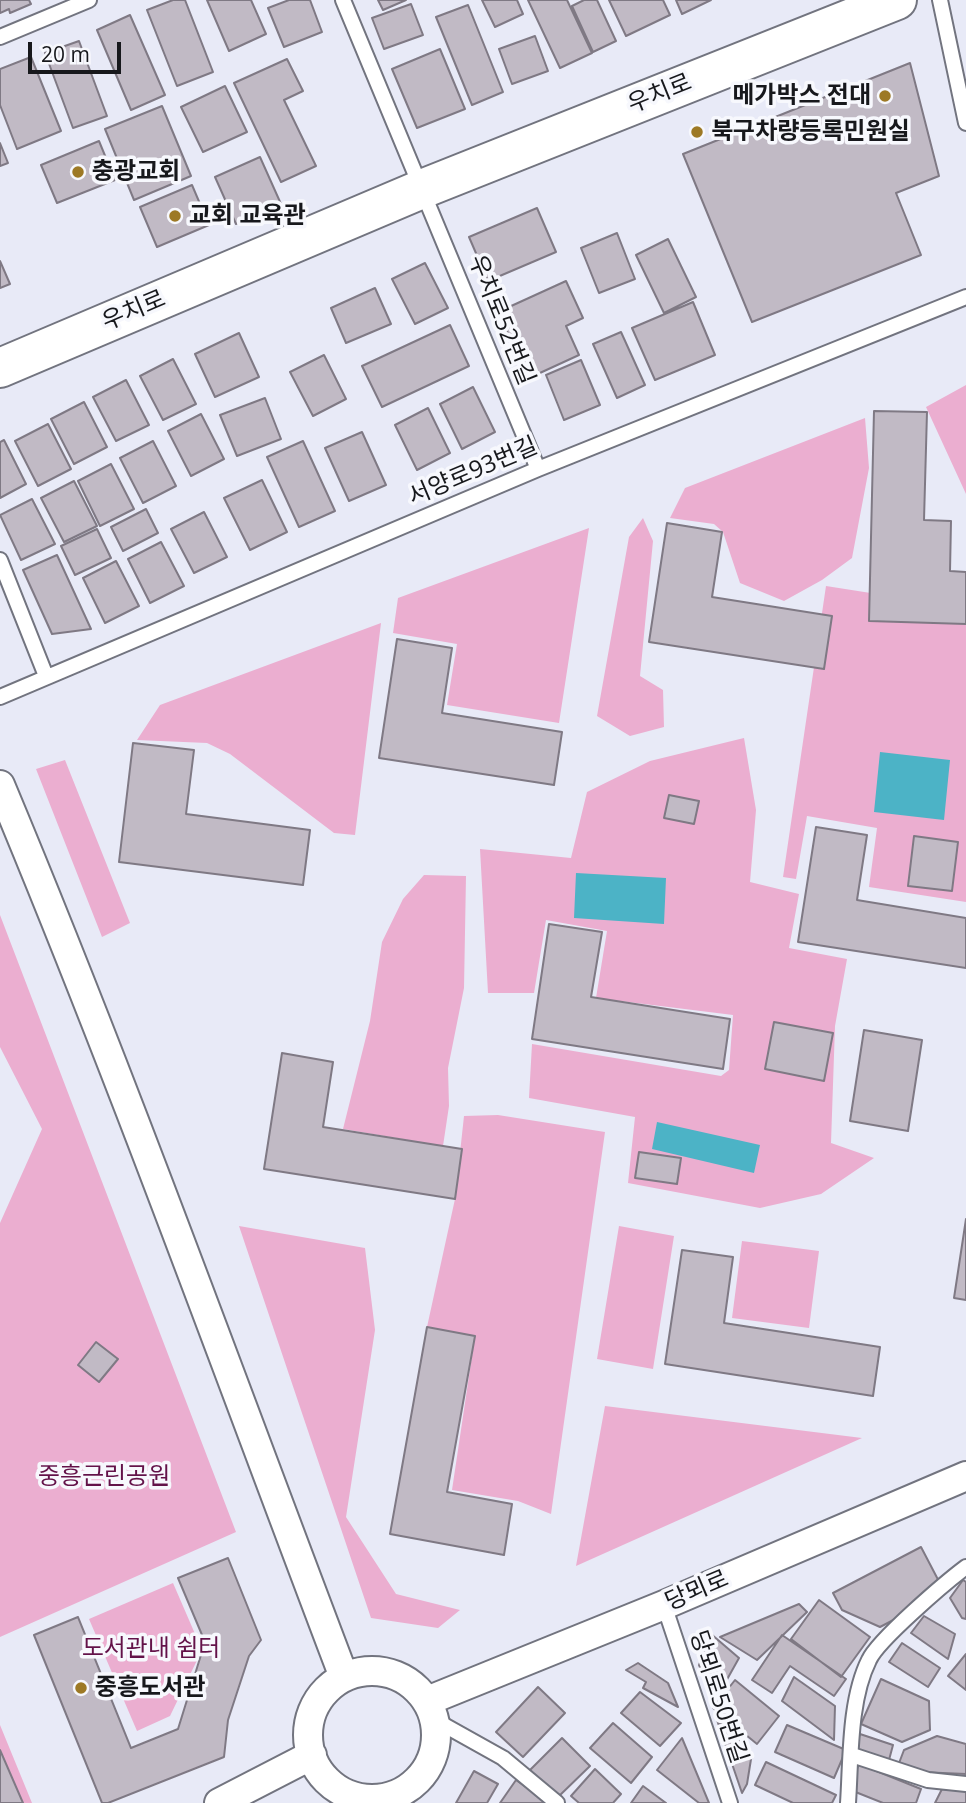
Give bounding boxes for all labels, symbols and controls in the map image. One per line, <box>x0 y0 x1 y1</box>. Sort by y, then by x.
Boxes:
scale bar <box>32 28 124 72</box>
text: 20 m <box>41 40 90 68</box>
street label: 우치로 <box>624 68 696 120</box>
place label: 메가박스 전대 <box>732 82 871 110</box>
marker: 메가박스 전대 <box>877 88 893 104</box>
place label: 북구차량등록민원실 <box>711 118 910 146</box>
marker: 북구차량등록민원실 <box>689 124 705 140</box>
place label: 충광교회 <box>92 158 180 186</box>
marker: 충광교회 <box>70 164 86 180</box>
place label: 교회 교육관 <box>189 202 306 230</box>
marker: 교회 교육관 <box>167 208 183 224</box>
street label: 우치로52번길 <box>462 251 540 389</box>
street label: 우치로 <box>98 285 170 337</box>
street label: 서양로93번길 <box>404 432 542 512</box>
park label: 중흥근린공원 <box>38 1463 170 1491</box>
street label: 당뫼로 <box>661 1565 733 1617</box>
street label: 당뫼로50번길 <box>683 1627 753 1767</box>
park label: 도서관내 쉼터 <box>82 1635 220 1663</box>
place label: 중흥도서관 <box>95 1674 205 1702</box>
marker: 중흥도서관 <box>73 1680 89 1696</box>

